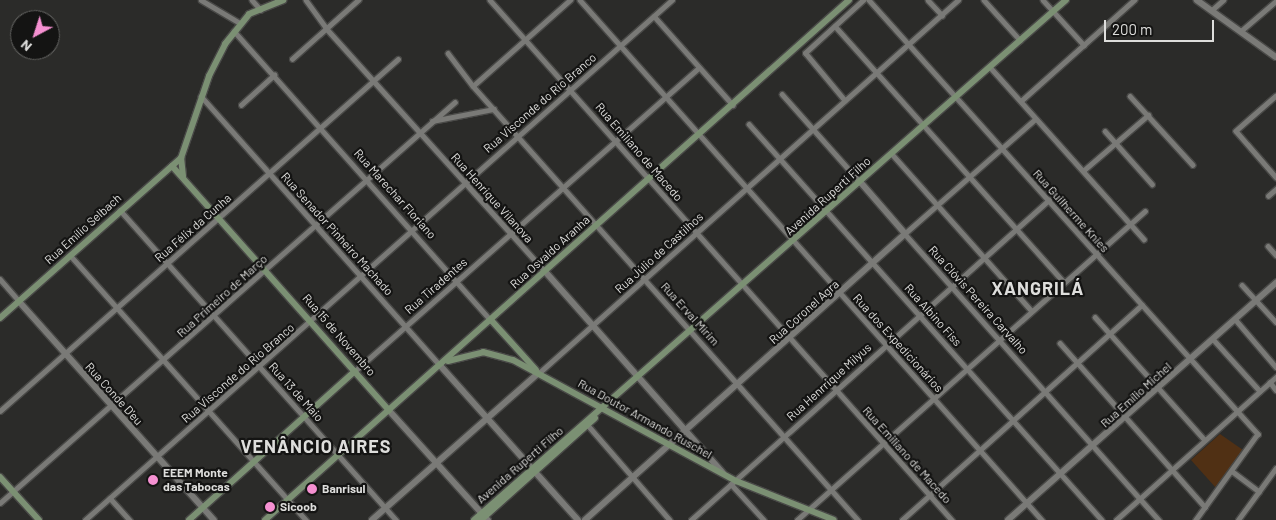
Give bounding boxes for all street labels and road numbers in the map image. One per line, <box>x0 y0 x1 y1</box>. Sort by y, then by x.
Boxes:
street label: Rua Visconde do Rio Branco <box>481 50 599 156</box>
street label: Rua Emiliano de Macedo <box>592 100 686 204</box>
street label: Rua Marechar Floriano <box>351 146 439 242</box>
street label: Rua Henrique Vilanova <box>448 150 536 246</box>
street label: Avenida Ruperti Filho <box>782 154 874 238</box>
street label: Rua Guilherme Knies <box>1030 167 1112 255</box>
street label: Rua Senador Pinheiro Machado <box>278 170 396 298</box>
street label: Rua Emílio Selbach <box>42 191 124 267</box>
street label: Rua Félix da Cunha <box>152 191 234 265</box>
street label: Rua Júlio de Castilhos <box>612 210 706 296</box>
street label: Rua Osvaldo Aranha <box>507 213 593 291</box>
street label: Rua Clóvis Pereira Carvalho <box>926 243 1030 357</box>
street label: Rua Primeiro de Março <box>174 252 270 340</box>
street label: Rua Tiradentes <box>402 255 470 317</box>
street label: Rua Coronel Agra <box>766 277 842 347</box>
street label: Rua Erval Mirim <box>658 279 722 349</box>
street label: Rua Albino Fiss <box>901 281 965 349</box>
street label: Rua 15 de Novembro <box>299 291 379 379</box>
street label: Rua dos Expedicionários <box>850 291 946 395</box>
street label: Rua Visconde do Rio Branco <box>179 320 297 426</box>
street label: Rua Henrrique Milyus <box>784 340 874 424</box>
street label: Rua 13 de Maio <box>266 359 326 425</box>
street label: Rua Emílio Michel <box>1098 359 1174 431</box>
street label: Rua Conde D'eu <box>82 360 146 428</box>
street label: Rua Doutor Armando Ruschel <box>575 376 715 462</box>
street label: Rua Emiliano de Macedo <box>860 404 954 506</box>
street label: Avenida Ruperti Filho <box>474 423 566 507</box>

